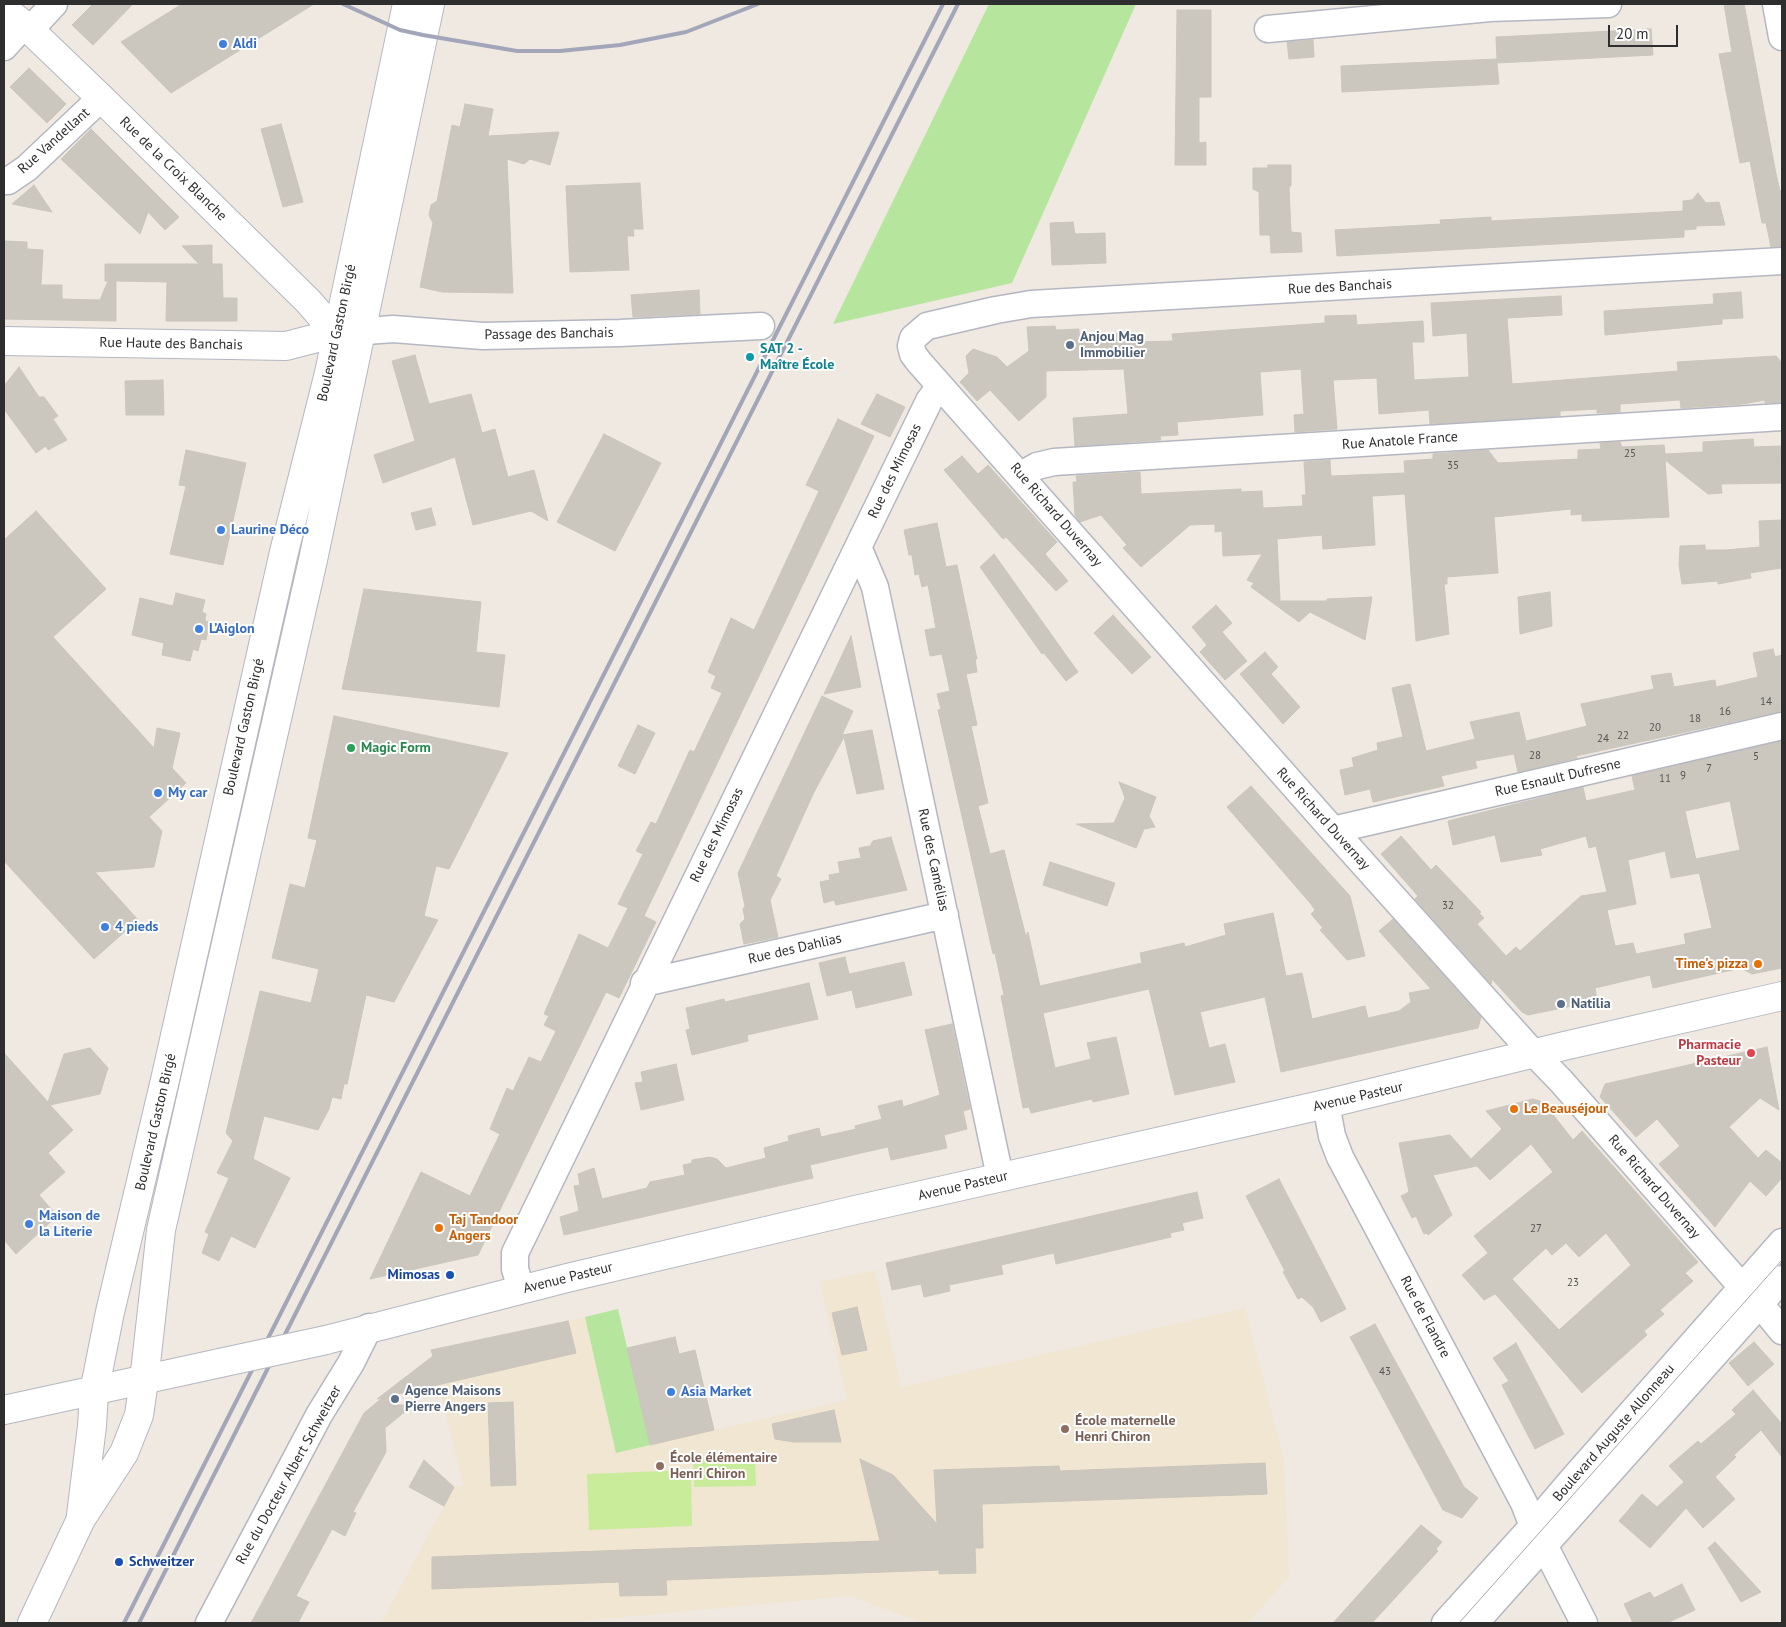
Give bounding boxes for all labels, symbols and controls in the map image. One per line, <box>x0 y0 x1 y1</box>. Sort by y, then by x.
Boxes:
scale bar <box>1611 15 1681 47</box>
text: 20 m <box>1616 24 1649 43</box>
place label: Aldi <box>233 36 257 52</box>
marker: Aldi <box>217 38 229 50</box>
street label: Rue Vandellant <box>15 104 93 178</box>
street label: Rue de la Croix Blanche <box>116 113 230 225</box>
street label: Boulevard Gaston Birgé <box>314 263 360 403</box>
street label: Rue des Banchais <box>1288 276 1392 298</box>
street label: Passage des Banchais <box>484 324 614 344</box>
place label: Anjou Mag Immobilier <box>1080 329 1145 362</box>
street label: Rue Haute des Banchais <box>99 334 243 354</box>
marker: Anjou Mag Immobilier <box>1064 339 1076 351</box>
place label: SAT 2 - Maître École <box>760 341 834 374</box>
marker: SAT 2 - Maître École <box>744 351 756 363</box>
street label: Rue des Mimosas <box>865 421 925 521</box>
street label: Rue Anatole France <box>1341 429 1459 453</box>
house number: 25 <box>1624 447 1636 461</box>
house number: 35 <box>1447 459 1459 473</box>
street label: Rue Richard Duvernay <box>1006 460 1106 570</box>
place label: Laurine Déco <box>231 522 309 538</box>
marker: Laurine Déco <box>215 524 227 536</box>
place label: L’Aiglon <box>209 621 255 637</box>
marker: L’Aiglon <box>193 623 205 635</box>
street label: Boulevard Gaston Birgé <box>220 657 268 797</box>
house number: 14 <box>1760 695 1772 709</box>
house number: 16 <box>1719 705 1731 719</box>
house number: 18 <box>1689 712 1701 726</box>
house number: 20 <box>1649 721 1661 735</box>
house number: 22 <box>1617 729 1629 743</box>
house number: 24 <box>1597 732 1609 746</box>
place label: Magic Form <box>361 740 431 756</box>
marker: Magic Form <box>345 742 357 754</box>
house number: 28 <box>1529 749 1541 763</box>
house number: 5 <box>1753 750 1759 764</box>
street label: Rue Esnault Dufresne <box>1494 755 1622 801</box>
house number: 7 <box>1706 762 1712 776</box>
street label: Rue Richard Duvernay <box>1273 764 1373 874</box>
house number: 9 <box>1680 769 1686 783</box>
house number: 11 <box>1659 772 1671 786</box>
place label: My car <box>168 785 207 801</box>
street label: Rue des Mimosas <box>687 785 747 885</box>
marker: My car <box>152 787 164 799</box>
street label: Rue des Camélias <box>914 807 952 913</box>
house number: 32 <box>1442 899 1454 913</box>
place label: 4 pieds <box>115 919 158 935</box>
marker: 4 pieds <box>99 921 111 933</box>
street label: Rue des Dahlias <box>747 930 843 968</box>
place label: Time's pizza <box>1676 956 1748 972</box>
marker: Time's pizza <box>1752 958 1764 970</box>
place label: Natilia <box>1571 996 1611 1012</box>
marker: Natilia <box>1555 998 1567 1010</box>
place label: Pharmacie Pasteur <box>1678 1037 1741 1070</box>
marker: Pharmacie Pasteur <box>1745 1047 1757 1059</box>
street label: Boulevard Gaston Birgé <box>132 1052 180 1192</box>
street label: Avenue Pasteur <box>1311 1079 1405 1115</box>
place label: Le Beauséjour <box>1524 1101 1608 1117</box>
marker: Le Beauséjour <box>1508 1103 1520 1115</box>
street label: Rue Richard Duvernay <box>1604 1132 1704 1242</box>
street label: Avenue Pasteur <box>916 1168 1010 1204</box>
place label: Maison de la Literie <box>39 1208 100 1240</box>
place label: Taj Tandoor Angers <box>449 1212 518 1244</box>
marker: Maison de la Literie <box>23 1218 35 1230</box>
marker: Taj Tandoor Angers <box>433 1222 445 1234</box>
house number: 27 <box>1530 1222 1542 1236</box>
street label: Avenue Pasteur <box>522 1259 614 1297</box>
place label: Mimosas <box>387 1267 440 1283</box>
marker: Mimosas <box>444 1269 456 1281</box>
street label: Rue de Flandre <box>1396 1273 1454 1361</box>
house number: 23 <box>1567 1276 1579 1290</box>
street label: Boulevard Auguste Allonneau <box>1550 1361 1678 1505</box>
house number: 43 <box>1379 1365 1391 1379</box>
street label: Rue du Docteur Albert Schweitzer <box>233 1383 345 1567</box>
place label: Agence Maisons Pierre Angers <box>405 1383 501 1415</box>
place label: Asia Market <box>681 1384 751 1400</box>
marker: Asia Market <box>665 1386 677 1398</box>
marker: Agence Maisons Pierre Angers <box>389 1393 401 1405</box>
place label: École maternelle Henri Chiron <box>1075 1413 1176 1445</box>
marker: École maternelle Henri Chiron <box>1059 1423 1071 1435</box>
place label: École élémentaire Henri Chiron <box>670 1450 777 1482</box>
marker: École élémentaire Henri Chiron <box>654 1460 666 1472</box>
place label: Schweitzer <box>129 1554 194 1570</box>
marker: Schweitzer <box>113 1556 125 1568</box>

